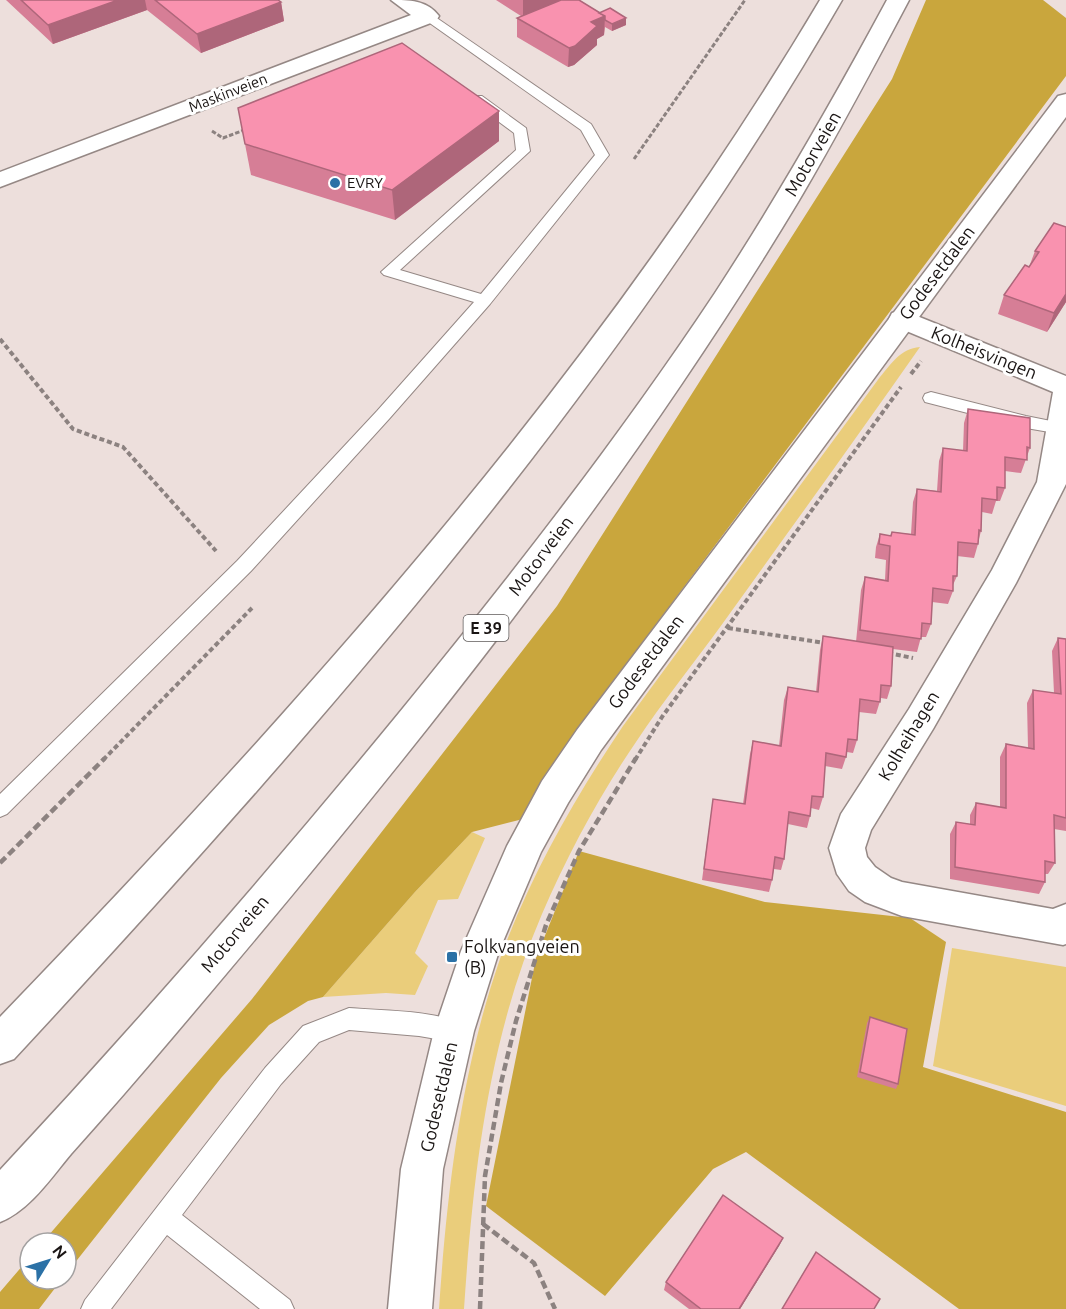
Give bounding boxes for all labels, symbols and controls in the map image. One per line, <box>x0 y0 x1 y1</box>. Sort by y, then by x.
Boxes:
street label: Maskinveien <box>186 70 270 115</box>
street label: Motorveien <box>780 108 844 199</box>
place label: EVRY <box>347 174 383 191</box>
marker: EVRY <box>328 176 342 190</box>
street label: Godesetdalen <box>894 221 978 323</box>
street label: Kolheisvingen <box>929 322 1040 382</box>
street label: Motorveien <box>504 512 577 599</box>
street label: Godesetdalen <box>603 610 687 712</box>
road number: E 39 <box>464 615 508 641</box>
street label: Kolheihagen <box>874 687 943 784</box>
street label: Motorveien <box>196 891 272 976</box>
place label: Folkvangveien (B) <box>464 936 580 978</box>
marker: Folkvangveien (B) <box>445 950 459 964</box>
street label: Godesetdalen <box>416 1040 460 1154</box>
north arrow <box>18 1231 78 1291</box>
text: N <box>49 1242 71 1262</box>

